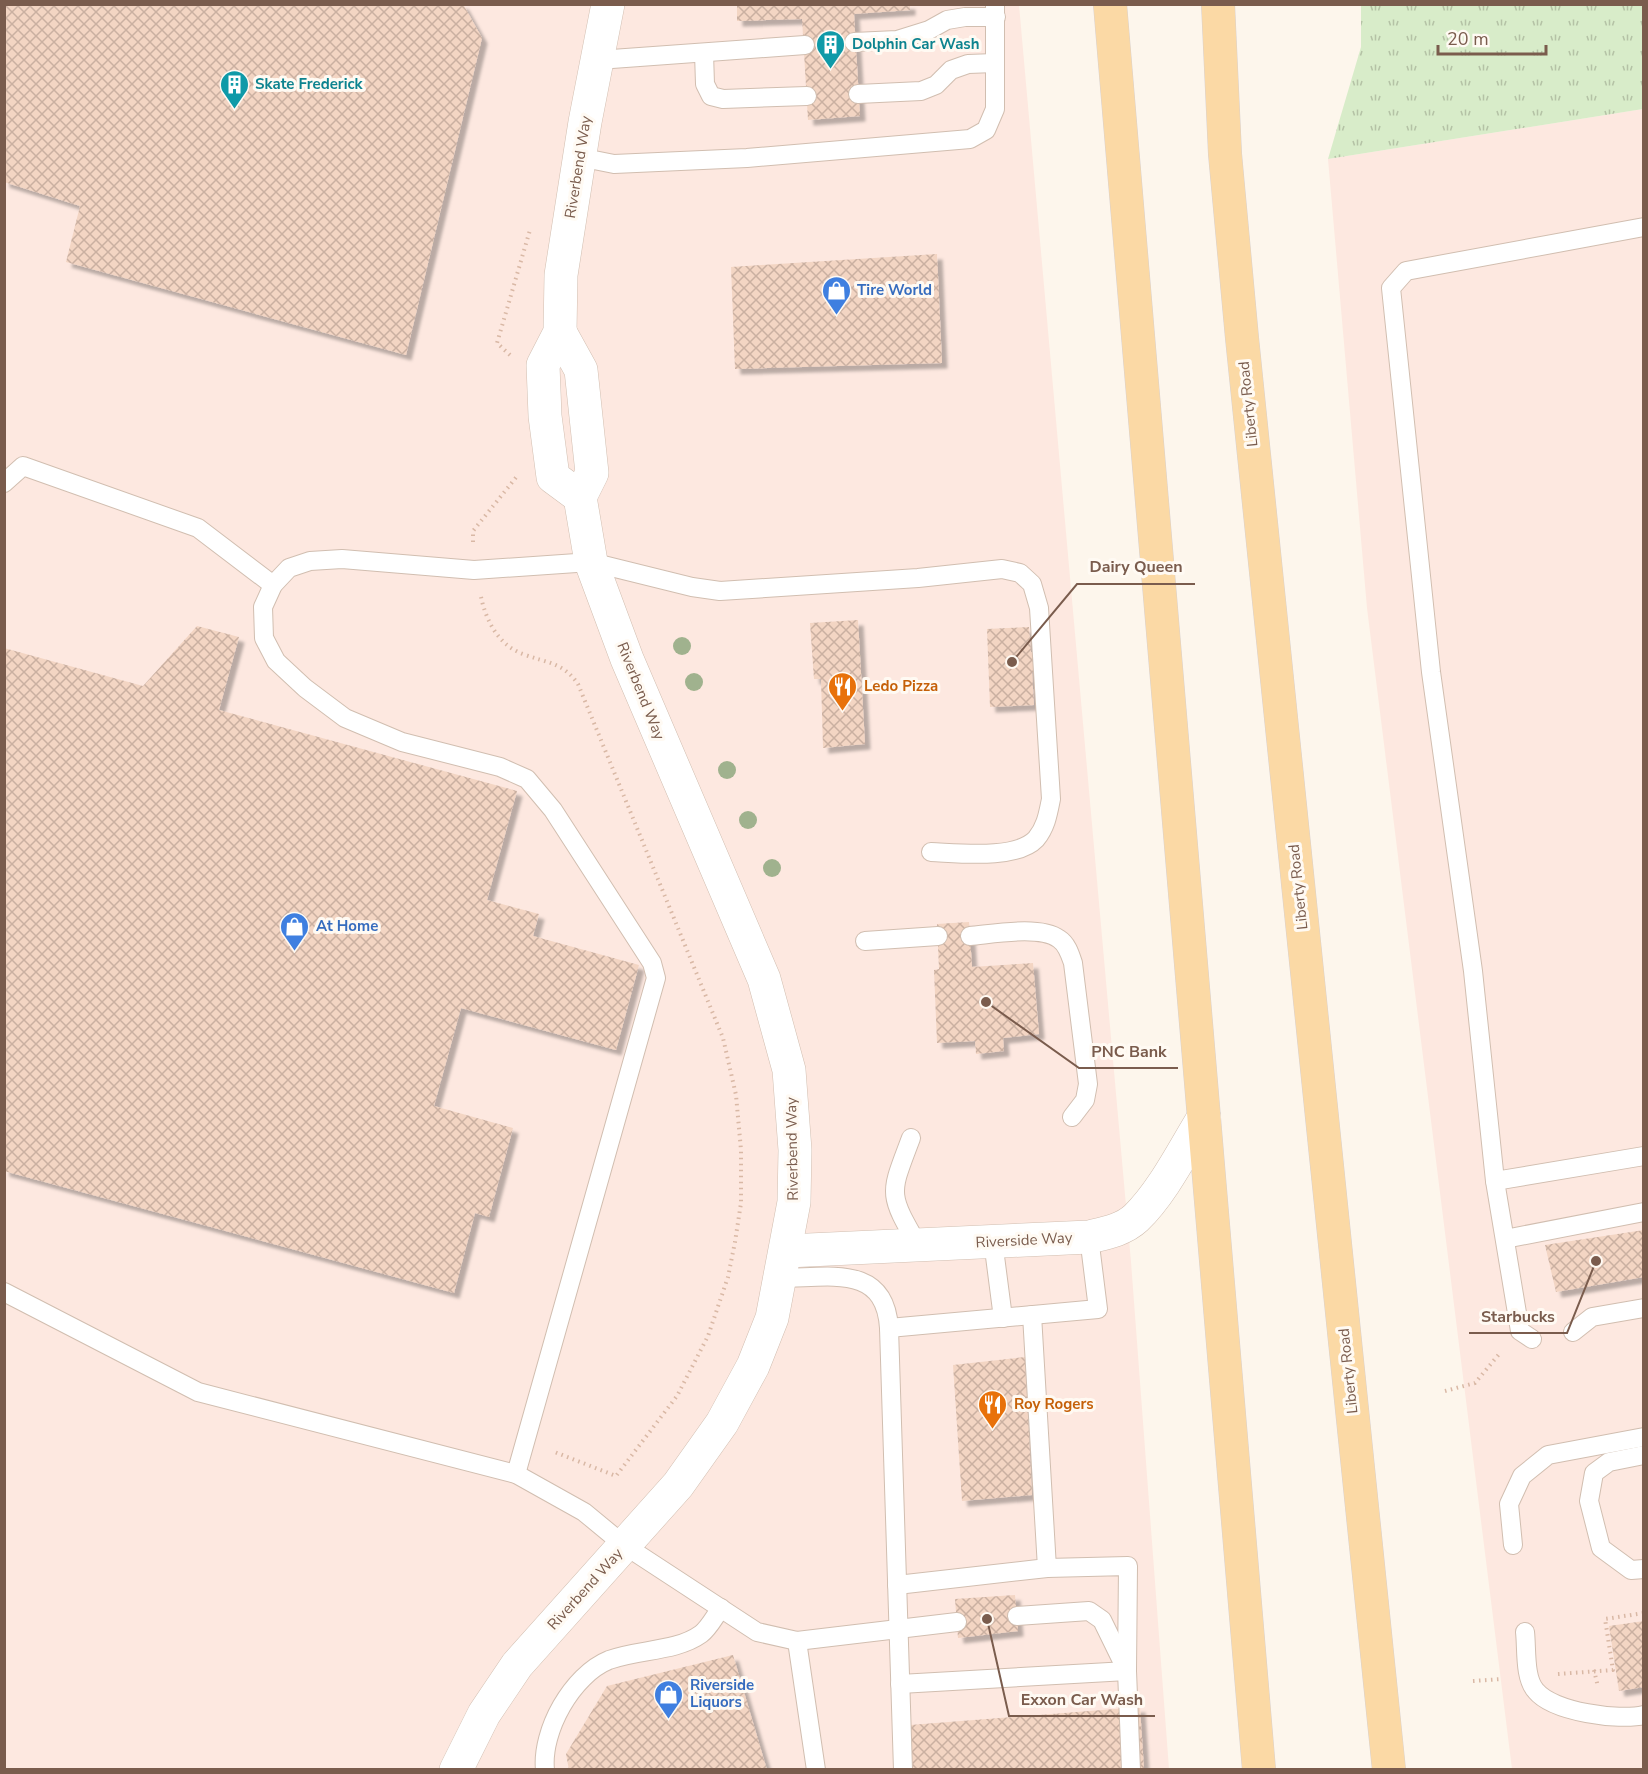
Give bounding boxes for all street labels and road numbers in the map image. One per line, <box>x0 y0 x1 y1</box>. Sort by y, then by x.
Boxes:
street label: Riverbend Way <box>560 114 596 220</box>
street label: Liberty Road <box>1234 360 1262 448</box>
street label: Riverbend Way <box>612 639 670 743</box>
street label: Liberty Road <box>1284 843 1312 931</box>
street label: Riverbend Way <box>781 1097 803 1201</box>
street label: Riverside Way <box>975 1227 1073 1253</box>
street label: Liberty Road <box>1334 1327 1362 1415</box>
street label: Riverbend Way <box>543 1544 627 1634</box>

